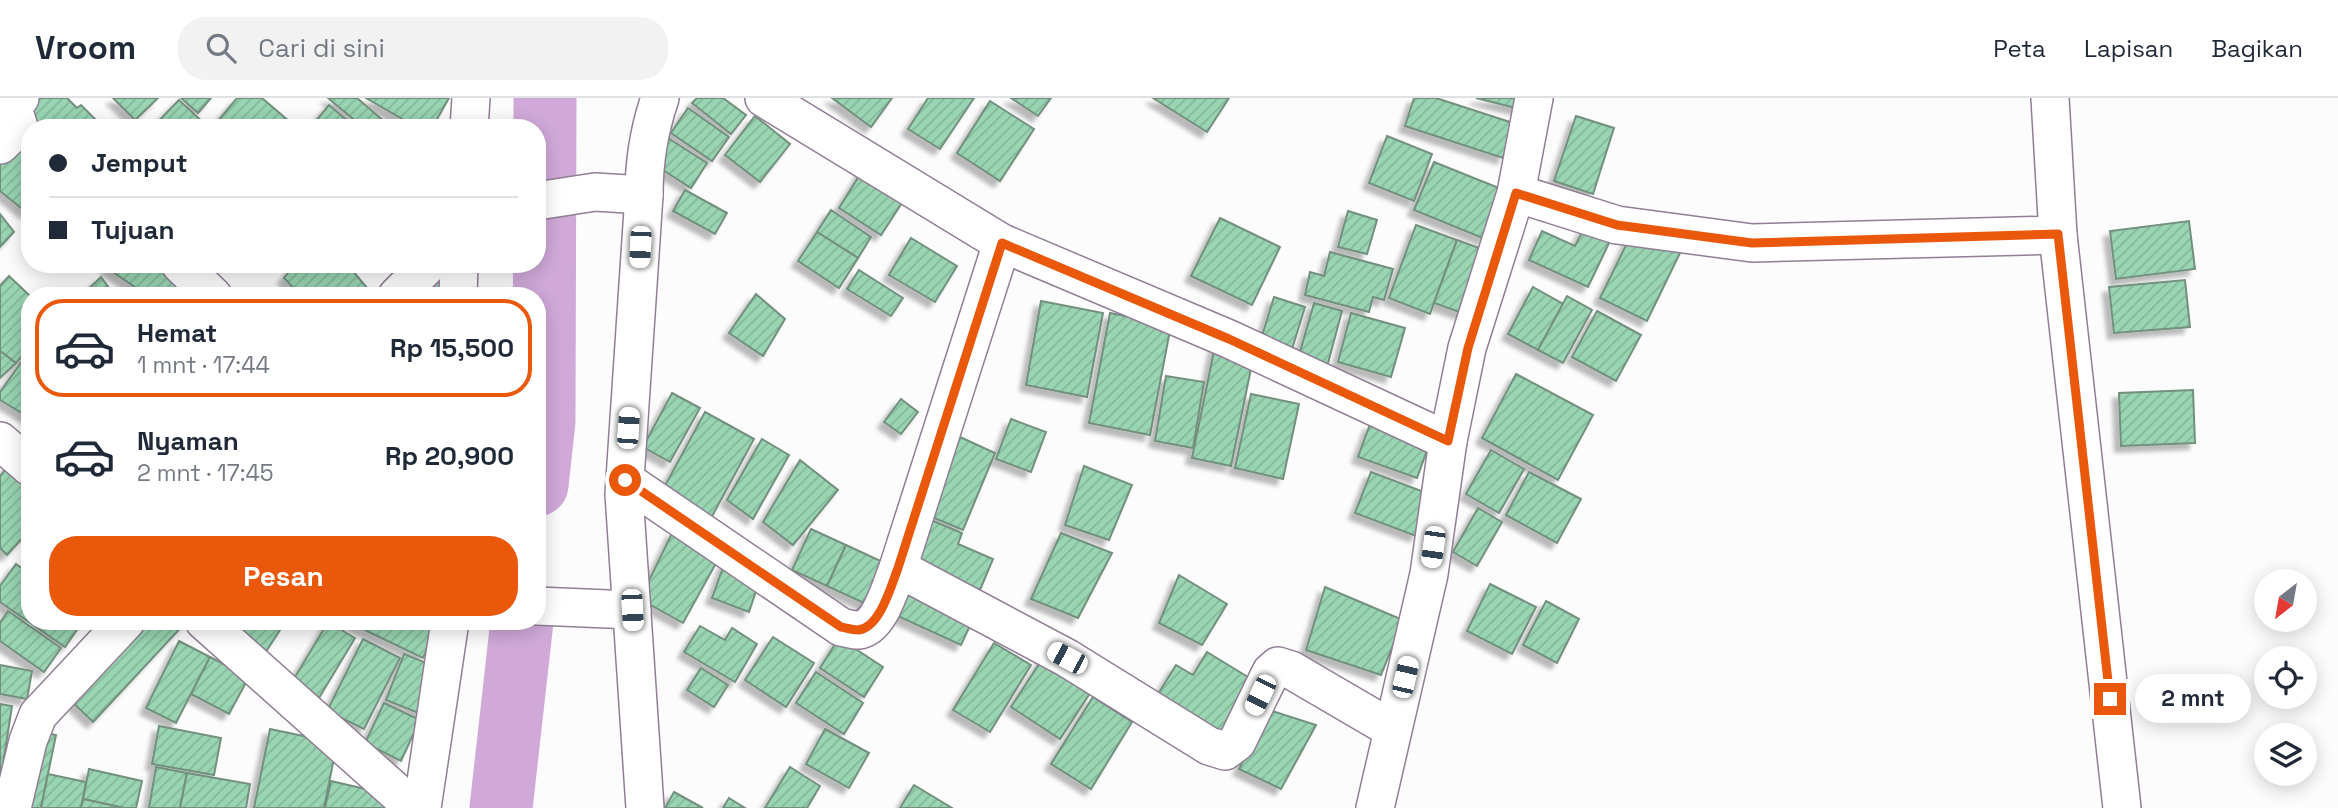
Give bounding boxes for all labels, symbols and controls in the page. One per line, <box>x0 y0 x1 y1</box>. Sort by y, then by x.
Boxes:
search box <box>178 17 668 80</box>
text: Vroom <box>35 27 136 69</box>
icon: search <box>202 29 240 67</box>
text: Cari di sini <box>258 31 385 65</box>
text: Peta <box>1993 33 2046 64</box>
text: Lapisan <box>2084 33 2173 64</box>
text: Bagikan <box>2211 33 2303 64</box>
text: Jemput <box>91 146 188 180</box>
text: Tujuan <box>91 213 174 247</box>
car <box>629 225 652 269</box>
text: Hemat <box>137 316 217 350</box>
icon: car <box>53 317 116 380</box>
text: Rp 15,500 <box>390 331 514 365</box>
text: 1 mnt · 17:44 <box>137 350 270 380</box>
car <box>617 406 640 450</box>
text: Nyaman <box>137 424 239 458</box>
icon: car <box>53 425 116 488</box>
text: Rp 20,900 <box>385 439 514 473</box>
text: 2 mnt · 17:45 <box>137 458 274 488</box>
route start <box>609 464 641 496</box>
car <box>1420 525 1447 569</box>
button: Pesan <box>49 536 518 616</box>
north arrow <box>2254 569 2317 632</box>
map controls <box>2254 569 2317 786</box>
car <box>621 588 644 632</box>
car <box>1044 639 1091 677</box>
button: locate <box>2254 646 2317 709</box>
car <box>1391 654 1420 700</box>
car <box>1242 672 1279 718</box>
callout: 2 mnt <box>2134 674 2250 724</box>
route end <box>2094 683 2126 715</box>
text: 2 mnt <box>2161 683 2225 713</box>
button: layers <box>2254 723 2317 786</box>

